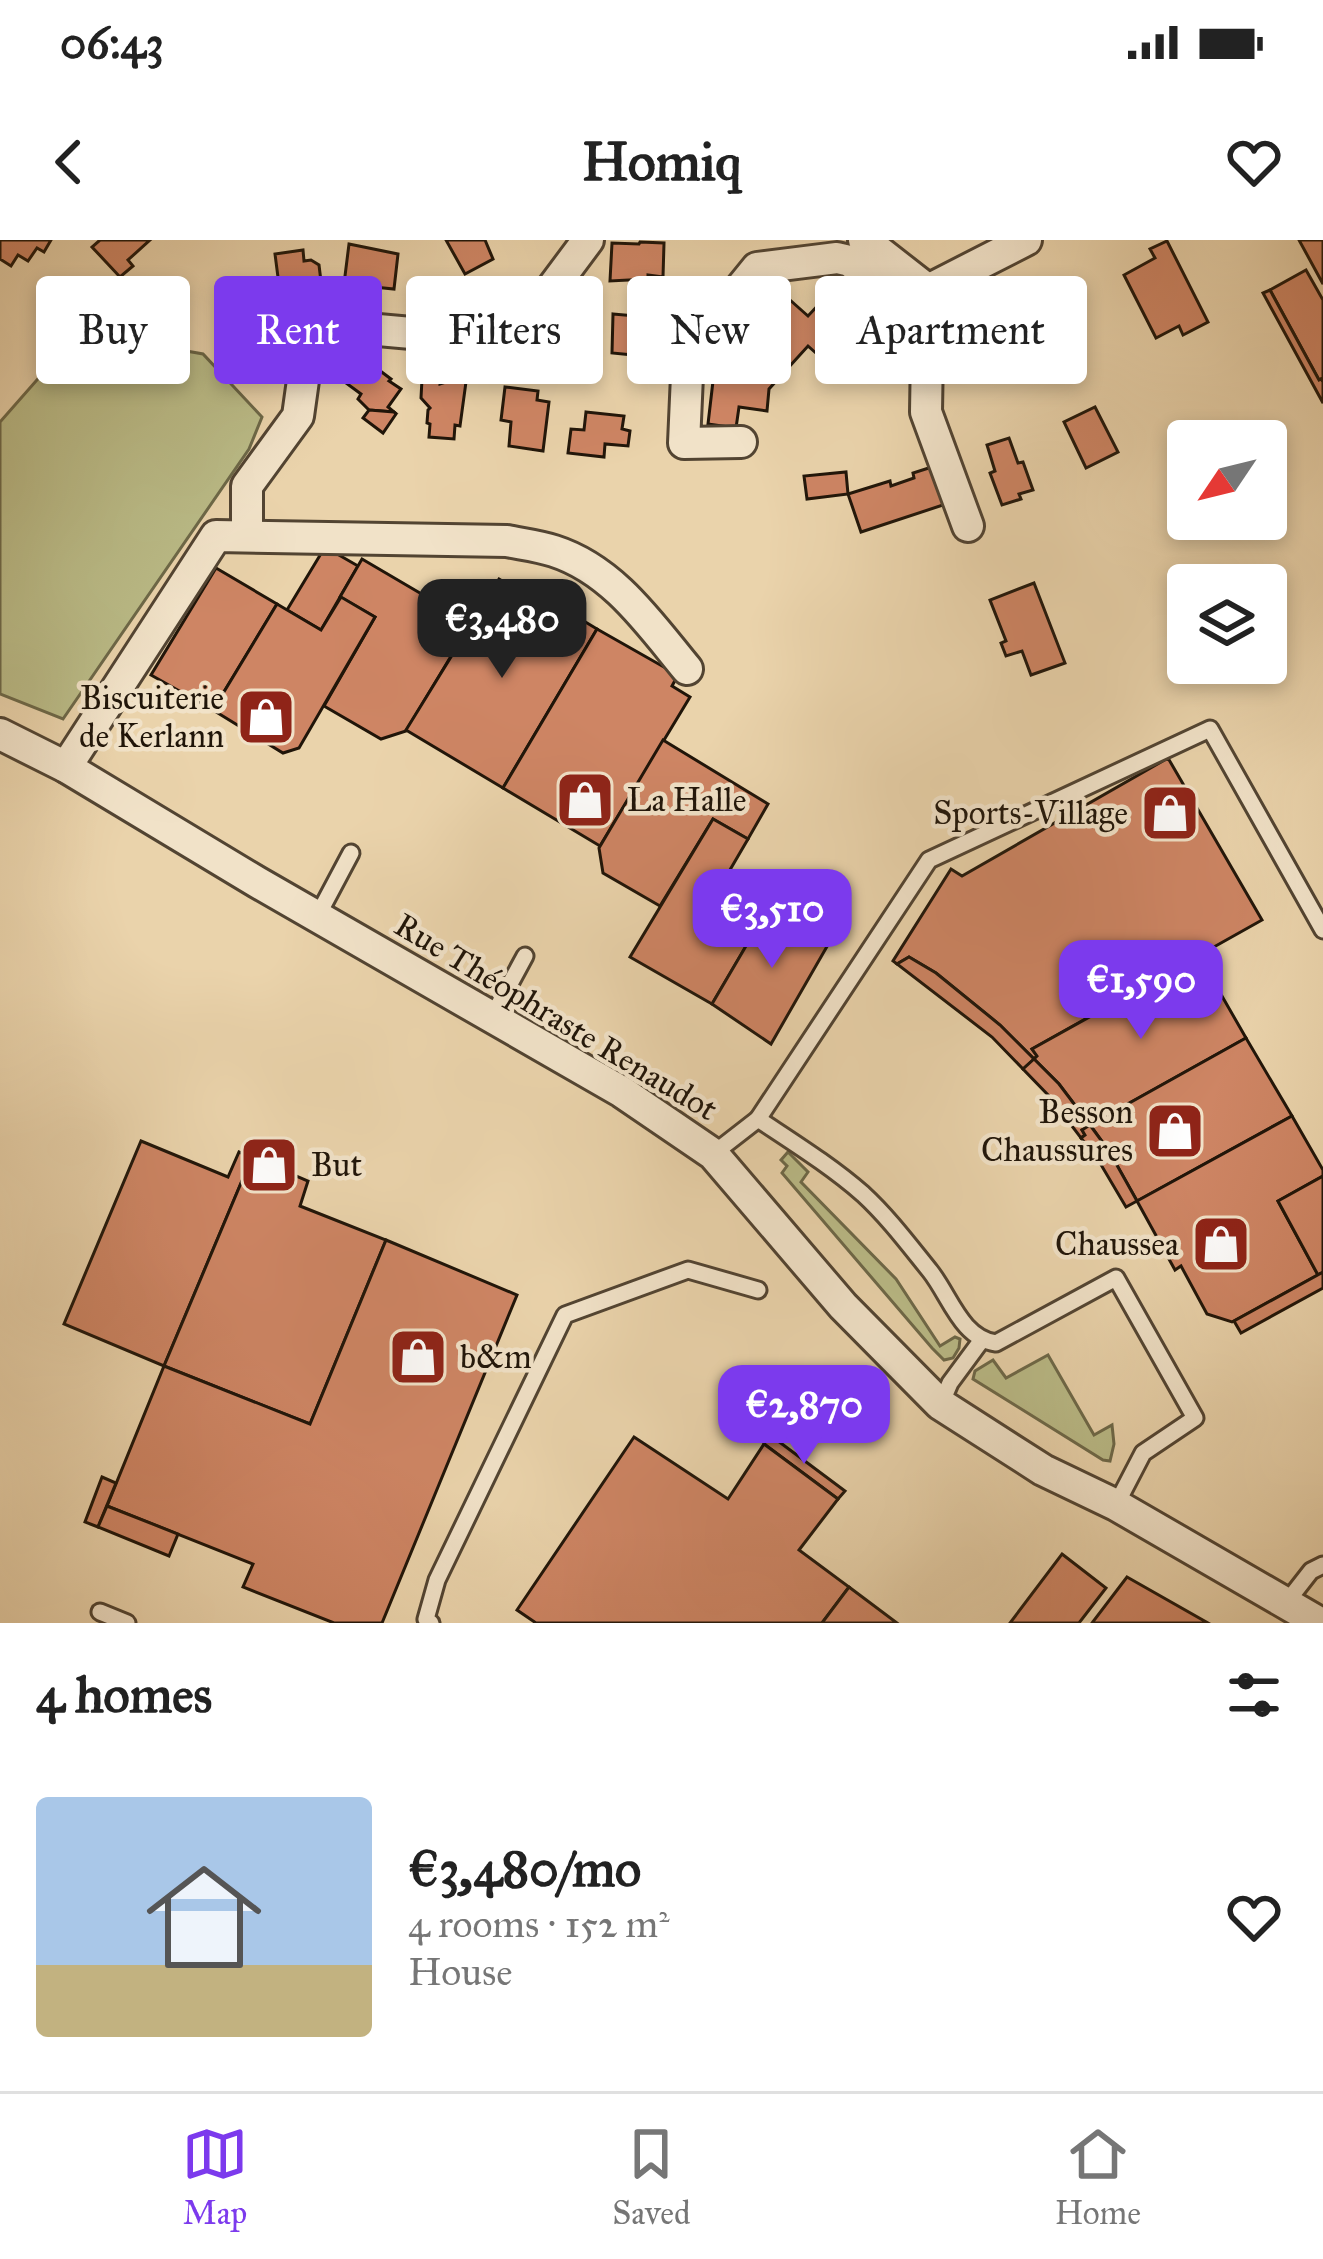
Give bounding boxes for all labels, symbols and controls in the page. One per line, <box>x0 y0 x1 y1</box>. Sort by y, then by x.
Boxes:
text: 06:43 <box>60 15 164 70</box>
icon: back <box>36 129 102 195</box>
text: Homiq <box>582 129 741 195</box>
icon: heart <box>1221 129 1287 195</box>
chip: Buy <box>36 276 190 384</box>
chip: Rent <box>214 276 382 384</box>
chip: Filters <box>406 276 603 384</box>
chip: New <box>627 276 791 384</box>
chip: Apartment <box>815 276 1087 384</box>
north arrow <box>1167 420 1287 540</box>
map controls <box>1167 420 1287 684</box>
button: layers <box>1167 564 1287 684</box>
pin: €3,480 <box>404 579 600 681</box>
text: €3,480 <box>444 594 560 642</box>
place label: Biscuiterie de Kerlann <box>79 678 224 756</box>
shop icon: Biscuiterie de Kerlann <box>235 686 297 748</box>
shop icon: La Halle <box>554 769 616 831</box>
place label: La Halle <box>627 780 746 820</box>
shop icon: Sports-Village <box>1139 782 1201 844</box>
place label: Sports-Village <box>933 793 1128 833</box>
pin: €3,510 <box>674 869 870 971</box>
text: €3,510 <box>720 884 824 932</box>
street label: Rue Théophraste Renaudot <box>387 905 725 1129</box>
pin: €1,590 <box>1043 940 1239 1042</box>
text: €1,590 <box>1086 955 1196 1003</box>
place label: Besson Chaussures <box>981 1092 1133 1170</box>
shop icon: Besson Chaussures <box>1144 1100 1206 1162</box>
shop icon: But <box>238 1134 300 1196</box>
place label: But <box>311 1145 362 1185</box>
shop icon: Chaussea <box>1190 1213 1252 1275</box>
place label: Chaussea <box>1055 1224 1179 1264</box>
shop icon: b&m <box>387 1326 449 1388</box>
place label: b&m <box>460 1337 532 1377</box>
pin: €2,870 <box>706 1365 902 1467</box>
text: €2,870 <box>745 1380 863 1428</box>
icon: filters <box>1221 1662 1287 1728</box>
text: 4 homes <box>36 1664 212 1726</box>
text: €3,480/mo <box>408 1838 641 1900</box>
icon: home <box>132 1845 276 1989</box>
icon: heart <box>1221 1884 1287 1950</box>
text: 4 rooms · 152 m² <box>408 1900 670 1948</box>
text: House <box>408 1948 512 1996</box>
tab: Map <box>182 2121 248 2233</box>
tab: Saved <box>612 2121 691 2233</box>
tab: Home <box>1055 2121 1141 2233</box>

